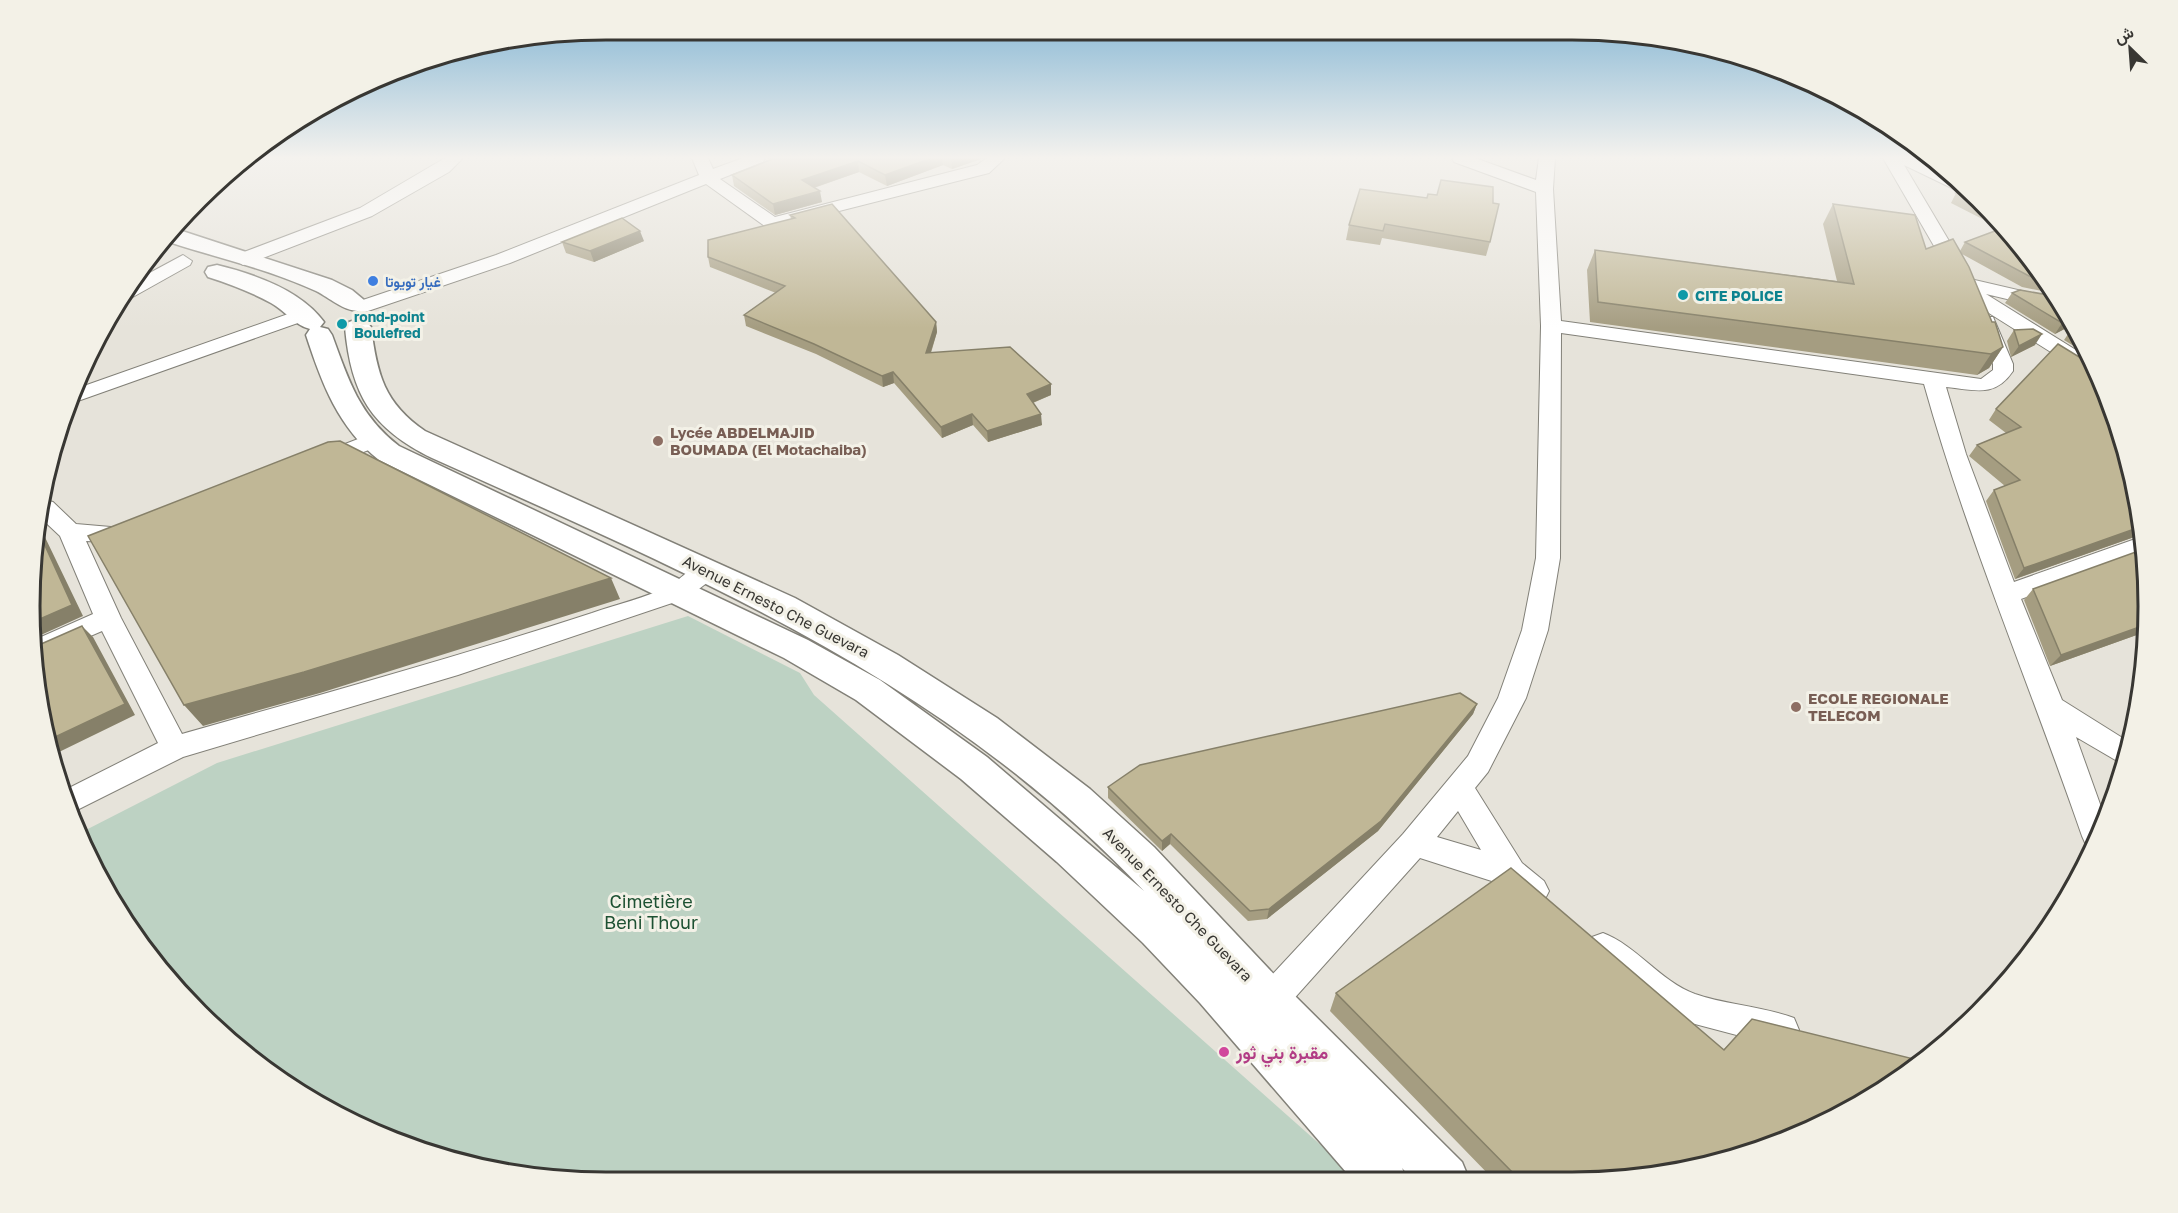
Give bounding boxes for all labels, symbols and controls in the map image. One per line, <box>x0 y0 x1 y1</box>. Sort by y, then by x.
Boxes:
north arrow <box>2100 18 2160 78</box>
text: ش <box>2111 21 2137 48</box>
place label: غيار تويوتا <box>385 273 441 291</box>
marker: غيار تويوتا <box>366 274 380 288</box>
place label: CITE POLICE <box>1695 287 1783 304</box>
marker: CITE POLICE <box>1676 288 1690 302</box>
place label: rond-point Boulefred <box>354 308 425 341</box>
marker: rond-point Boulefred <box>335 317 349 331</box>
place label: Lycée ABDELMAJID BOUMADA (El Motachaiba) <box>670 423 867 458</box>
marker: Lycée ABDELMAJID BOUMADA (El Motachaiba) <box>651 434 665 448</box>
street label: Avenue Ernesto Che Guevara <box>680 551 872 661</box>
place label: ECOLE REGIONALE TELECOM <box>1808 689 1949 724</box>
marker: ECOLE REGIONALE TELECOM <box>1789 700 1803 714</box>
street label: Avenue Ernesto Che Guevara <box>1100 823 1256 985</box>
park label: Cimetière Beni Thour <box>604 890 698 933</box>
place label: مقبرة بني ثور <box>1235 1041 1328 1068</box>
marker: مقبرة بني ثور <box>1217 1045 1231 1059</box>

